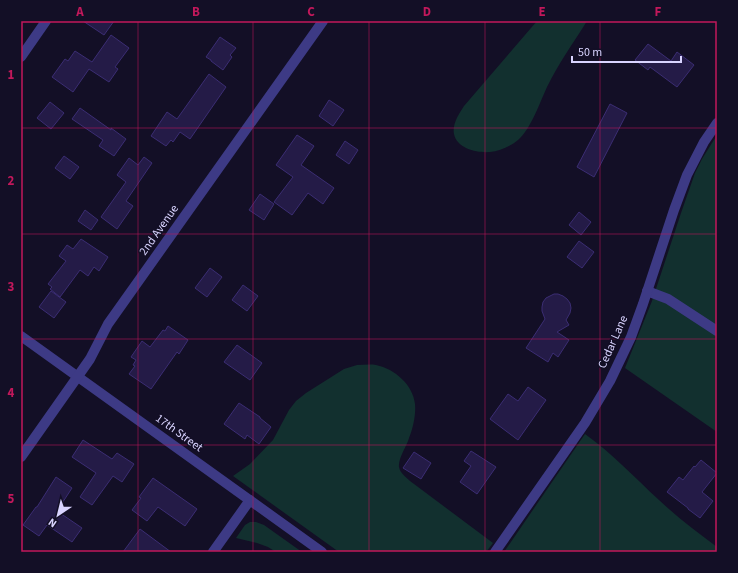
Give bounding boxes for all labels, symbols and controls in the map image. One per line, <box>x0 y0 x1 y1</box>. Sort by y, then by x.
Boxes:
text: A <box>75 3 84 21</box>
text: B <box>192 3 200 21</box>
text: C <box>307 3 315 21</box>
text: D <box>423 3 431 21</box>
text: E <box>538 3 546 21</box>
text: F <box>655 3 662 21</box>
scale bar <box>572 38 681 64</box>
text: 50 m <box>578 44 602 61</box>
text: 1 <box>8 66 15 84</box>
text: 2 <box>8 172 15 190</box>
street label: 2nd Avenue <box>135 201 183 259</box>
text: 3 <box>8 278 15 296</box>
street label: Cedar Lane <box>594 313 632 371</box>
text: 4 <box>8 384 15 402</box>
street label: 17th Street <box>152 410 206 456</box>
text: 5 <box>8 490 15 508</box>
north arrow <box>38 495 78 535</box>
text: N <box>45 515 60 531</box>

